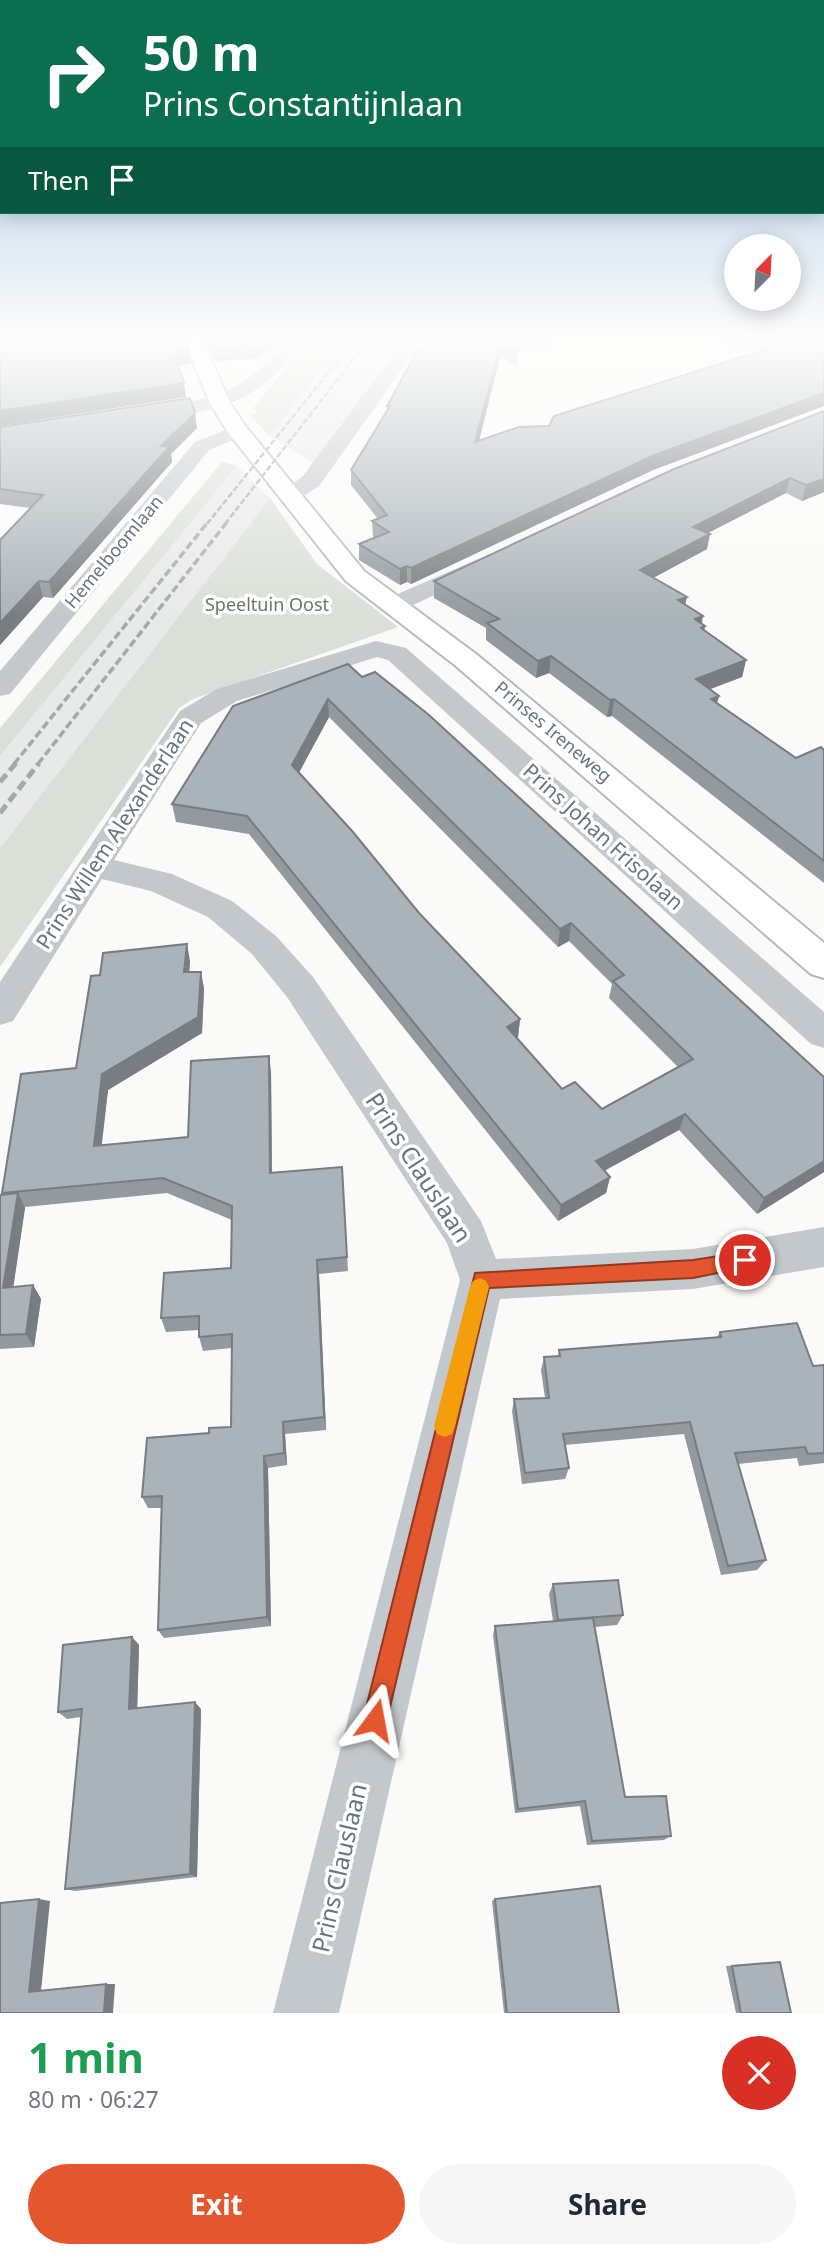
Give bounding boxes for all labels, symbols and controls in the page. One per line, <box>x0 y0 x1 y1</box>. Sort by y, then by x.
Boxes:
text: 50 m <box>143 19 260 85</box>
icon: right <box>28 28 119 119</box>
text: Prins Constantijnlaan <box>143 82 463 125</box>
icon: arrive <box>103 161 141 199</box>
text: Then <box>28 162 89 198</box>
north arrow <box>724 234 802 312</box>
map controls <box>724 234 801 311</box>
street label: Hemelboomlaan <box>59 490 168 613</box>
park label: Speeltuin Oost <box>205 592 330 616</box>
street label: Prinses Ireneweg <box>490 675 617 787</box>
street label: Prins Willem Alexanderlaan <box>29 713 199 954</box>
street label: Prins Johan Frisolaan <box>518 757 690 916</box>
street label: Prins Clauslaan <box>359 1086 480 1248</box>
pin <box>715 1230 775 1290</box>
icon: arrive <box>726 1241 764 1279</box>
position arrow <box>338 1683 412 1757</box>
street label: Prins Clauslaan <box>303 1780 374 1955</box>
text: 1 min <box>28 2028 144 2085</box>
button: close <box>722 2036 796 2110</box>
text: 80 m · 06:27 <box>28 2083 159 2115</box>
button: Exit <box>28 2164 405 2244</box>
button: Share <box>419 2164 796 2244</box>

